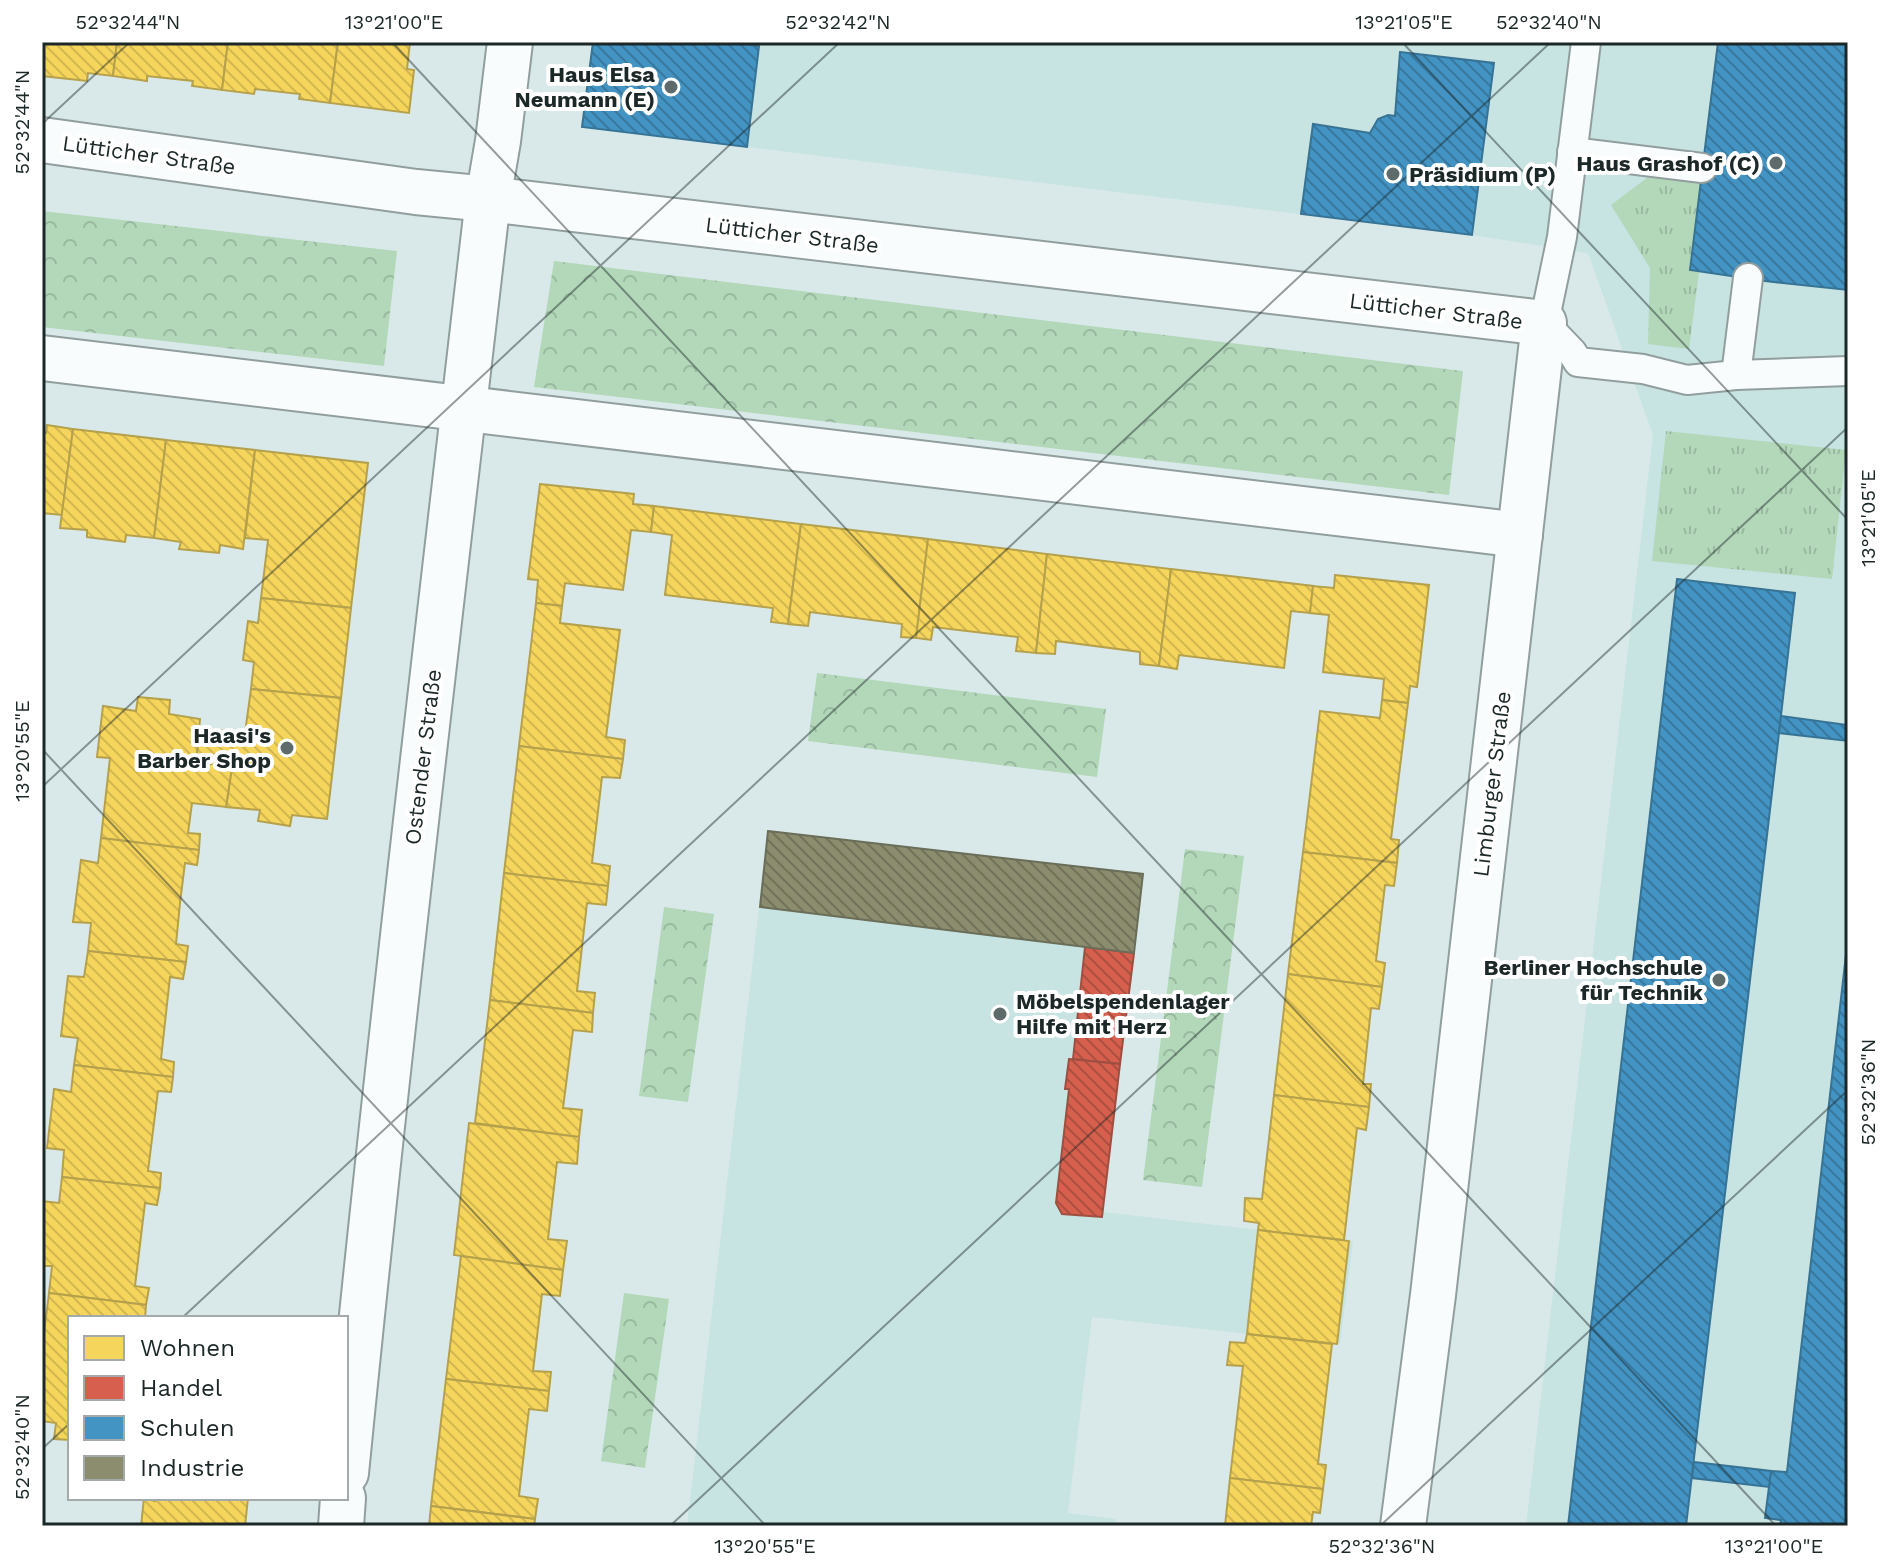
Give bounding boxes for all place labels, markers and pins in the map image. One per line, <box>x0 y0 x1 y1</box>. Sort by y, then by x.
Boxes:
place label: Haus Elsa Neumann (E) <box>514 62 655 112</box>
marker: Haus Elsa Neumann (E) <box>662 78 680 96</box>
place label: Haus Grashof (C) <box>1576 151 1760 176</box>
marker: Haus Grashof (C) <box>1767 154 1785 172</box>
place label: Präsidium (P) <box>1409 162 1556 187</box>
marker: Präsidium (P) <box>1384 165 1402 183</box>
place label: Haasi's Barber Shop <box>137 723 271 773</box>
marker: Haasi's Barber Shop <box>278 739 296 757</box>
place label: Berliner Hochschule für Technik <box>1483 955 1703 1005</box>
marker: Berliner Hochschule für Technik <box>1710 971 1728 989</box>
place label: Möbelspendenlager Hilfe mit Herz <box>1016 989 1230 1039</box>
marker: Möbelspendenlager Hilfe mit Herz <box>991 1005 1009 1023</box>

